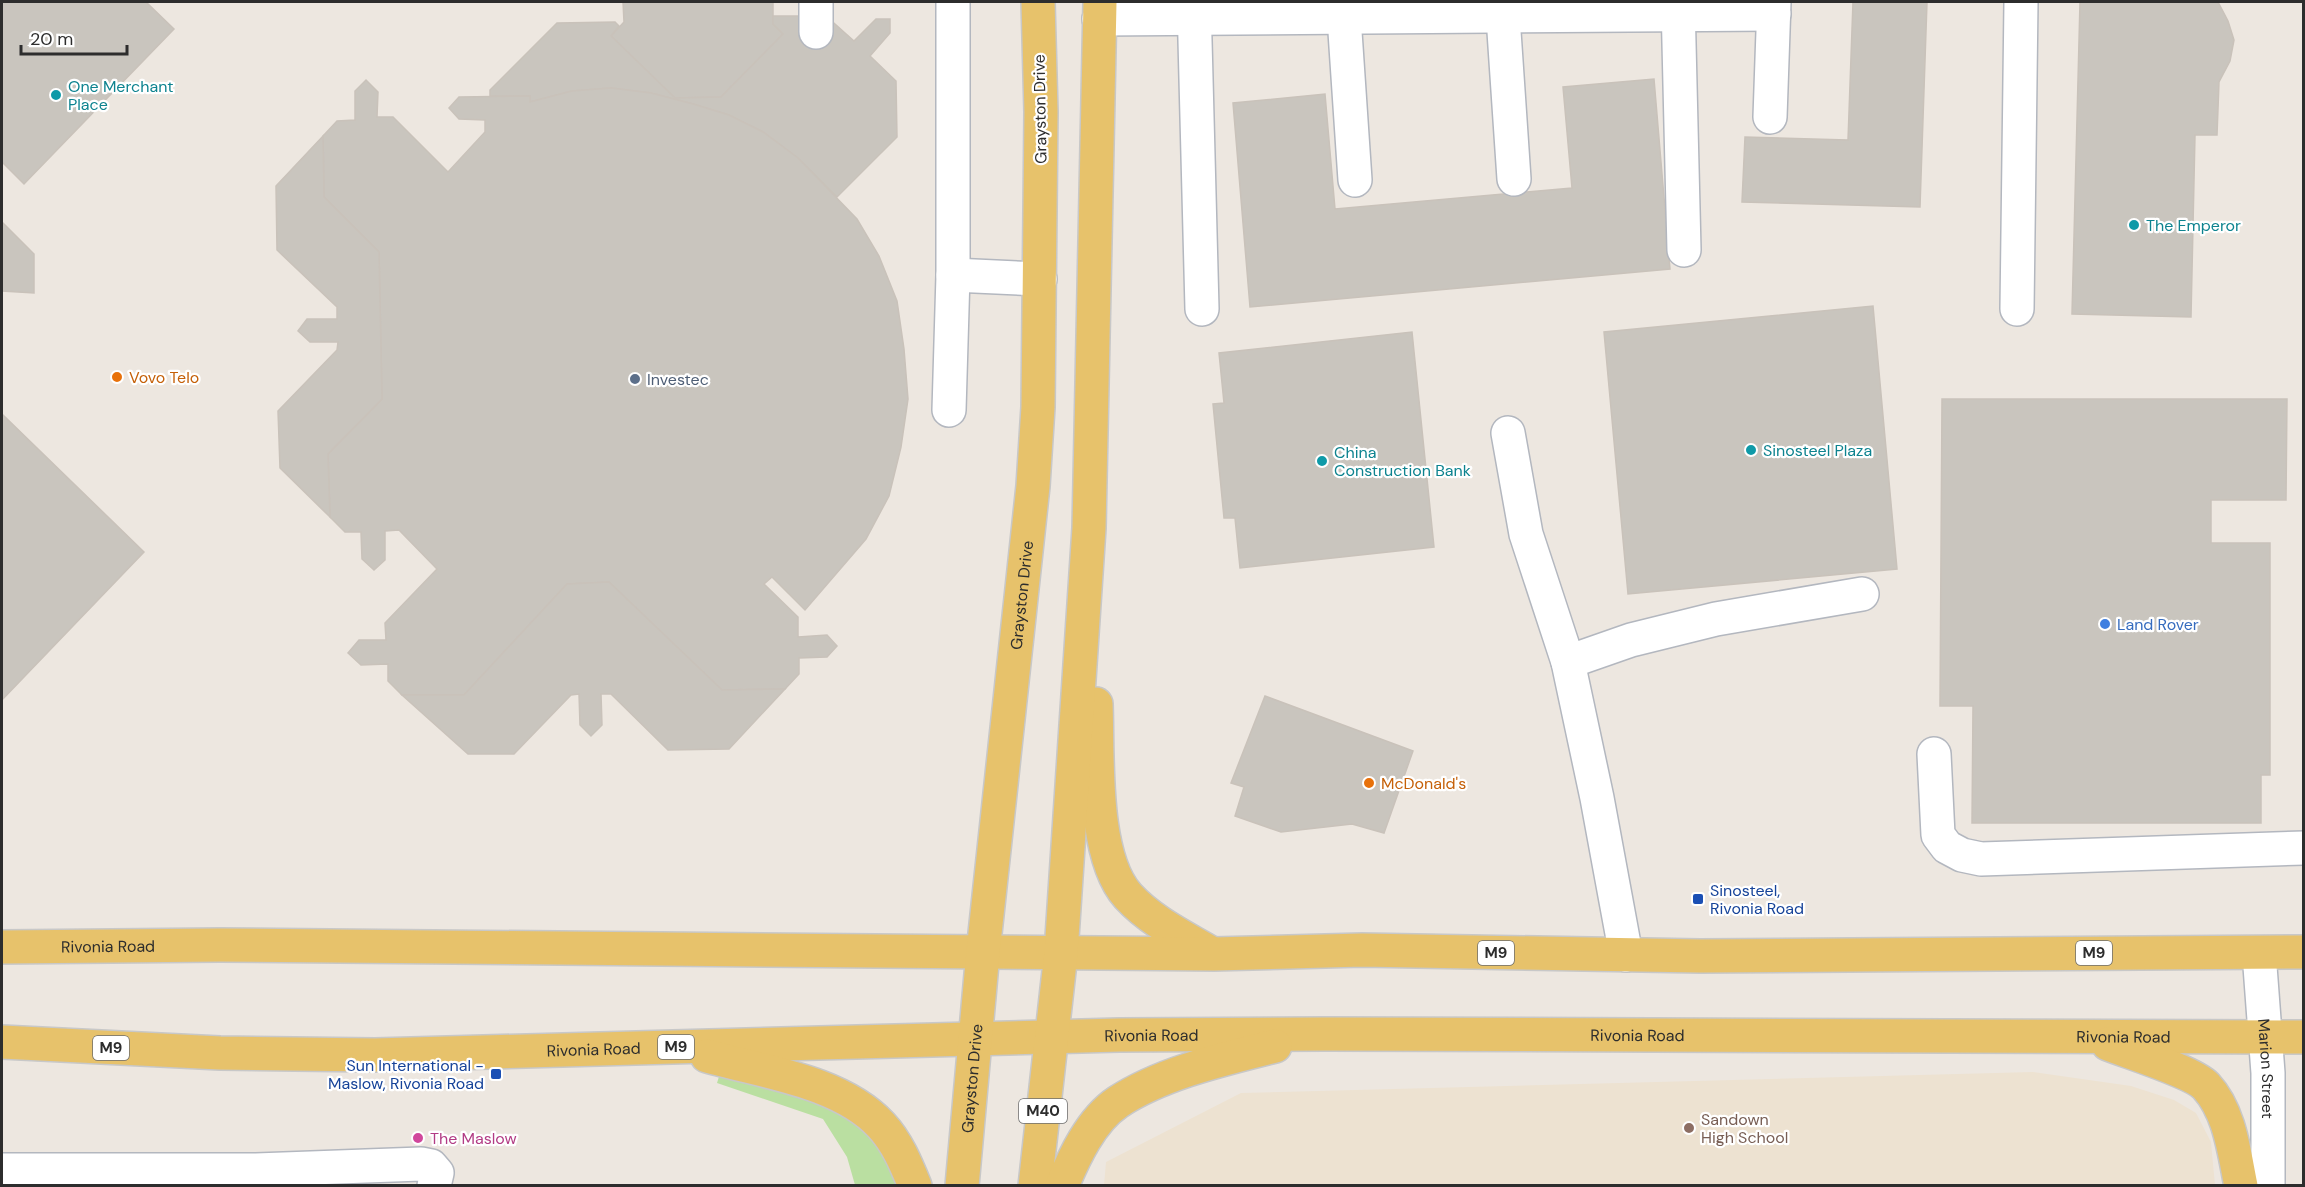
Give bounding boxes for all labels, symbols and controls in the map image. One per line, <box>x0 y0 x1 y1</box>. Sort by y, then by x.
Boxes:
scale bar <box>21 18 128 56</box>
text: 20 m <box>30 27 73 51</box>
street label: Grayston Drive <box>1029 54 1051 164</box>
place label: One Merchant Place <box>68 76 174 115</box>
marker: One Merchant Place <box>49 88 63 102</box>
place label: The Emperor <box>2146 215 2241 236</box>
marker: The Emperor <box>2127 218 2141 232</box>
place label: Vovo Telo <box>129 367 199 388</box>
place label: Investec <box>647 369 709 390</box>
marker: Vovo Telo <box>110 370 124 384</box>
marker: Investec <box>628 372 642 386</box>
place label: Sinosteel Plaza <box>1763 440 1872 461</box>
place label: China Construction Bank <box>1334 442 1471 481</box>
marker: Sinosteel Plaza <box>1744 443 1758 457</box>
marker: China Construction Bank <box>1315 454 1329 468</box>
street label: Grayston Drive <box>1005 539 1038 651</box>
place label: Land Rover <box>2117 614 2199 635</box>
marker: Land Rover <box>2098 617 2112 631</box>
place label: McDonald's <box>1381 773 1466 794</box>
marker: McDonald's <box>1362 776 1376 790</box>
place label: Sinosteel, Rivonia Road <box>1710 880 1804 919</box>
marker: Sinosteel, Rivonia Road <box>1691 892 1705 906</box>
street label: Rivonia Road <box>61 935 155 957</box>
road number: M9 <box>1478 941 1514 965</box>
road number: M9 <box>2076 941 2112 965</box>
street label: Marion Street <box>2253 1018 2279 1119</box>
street label: Grayston Drive <box>956 1023 987 1134</box>
street label: Rivonia Road <box>1104 1024 1199 1046</box>
street label: Rivonia Road <box>1590 1024 1685 1046</box>
street label: Rivonia Road <box>2076 1026 2171 1047</box>
road number: M9 <box>658 1035 694 1059</box>
road number: M9 <box>93 1036 129 1060</box>
street label: Rivonia Road <box>546 1037 641 1061</box>
place label: Sun International - Maslow, Rivonia Road <box>328 1055 484 1094</box>
marker: Sun International - Maslow, Rivonia Road <box>489 1067 503 1081</box>
road number: M40 <box>1019 1099 1067 1123</box>
place label: Sandown High School <box>1701 1109 1788 1148</box>
marker: Sandown High School <box>1682 1121 1696 1135</box>
place label: The Maslow <box>430 1128 517 1149</box>
marker: The Maslow <box>411 1131 425 1145</box>

